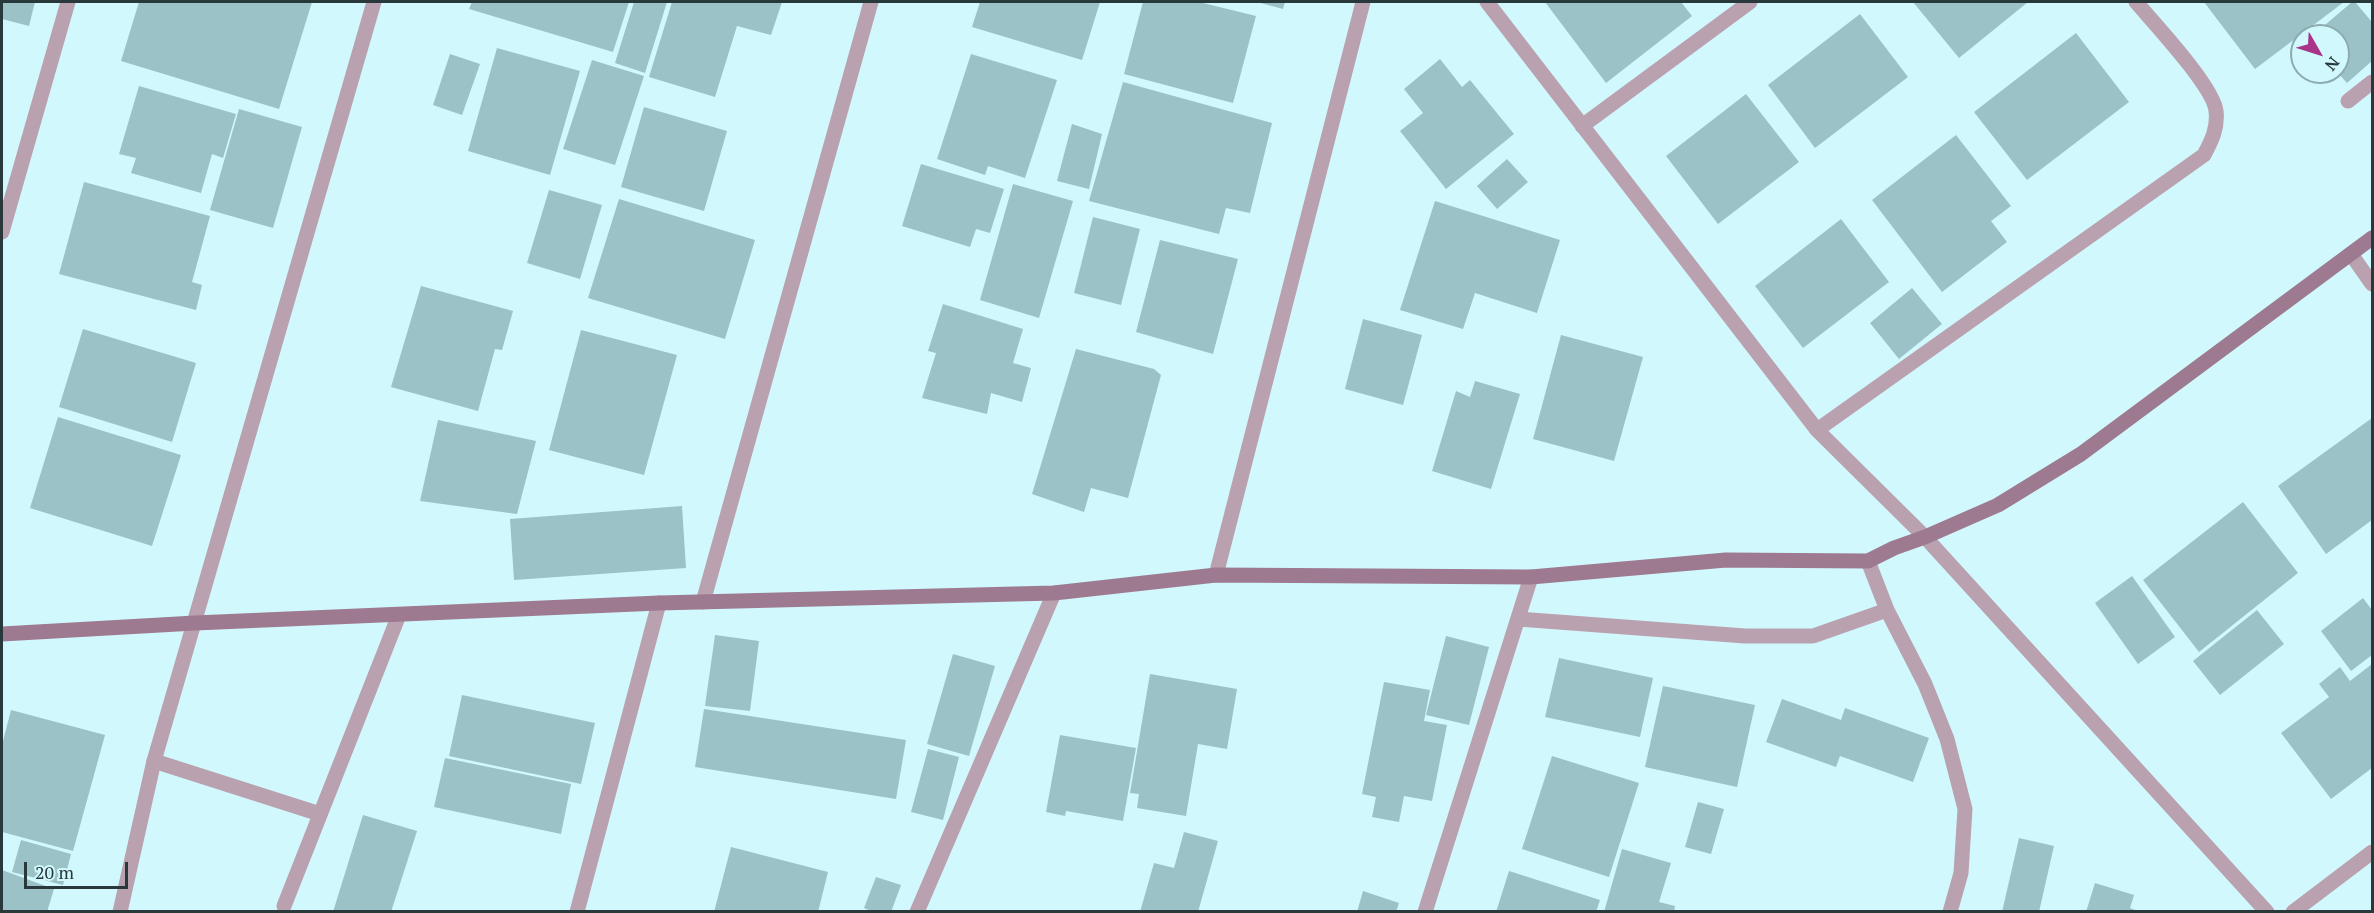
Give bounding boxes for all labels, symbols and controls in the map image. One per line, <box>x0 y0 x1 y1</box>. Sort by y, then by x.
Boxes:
north arrow <box>2290 24 2350 84</box>
text: N <box>2320 52 2345 76</box>
scale bar <box>27 850 130 888</box>
text: 20 m <box>35 860 74 884</box>

